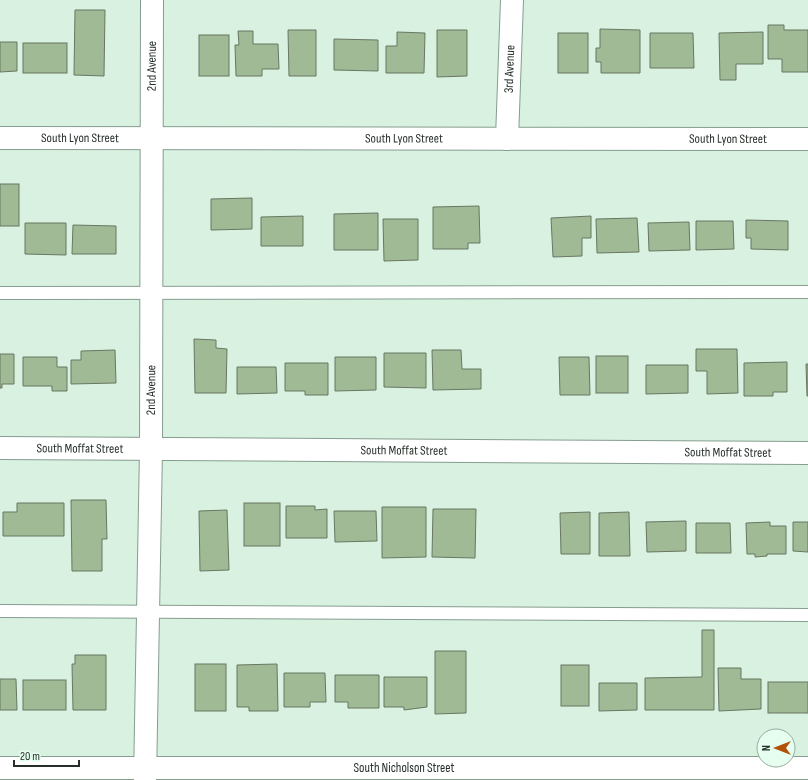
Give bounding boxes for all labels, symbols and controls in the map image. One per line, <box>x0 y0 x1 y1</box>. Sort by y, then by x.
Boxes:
street label: 2nd Avenue <box>144 41 160 91</box>
street label: 3rd Avenue <box>501 45 518 93</box>
street label: South Lyon Street <box>41 130 119 146</box>
street label: South Lyon Street <box>365 130 443 147</box>
street label: South Lyon Street <box>689 131 767 147</box>
street label: 2nd Avenue <box>143 365 159 415</box>
street label: South Moffat Street <box>36 440 124 457</box>
street label: South Moffat Street <box>360 442 448 459</box>
street label: South Moffat Street <box>684 444 772 461</box>
north arrow <box>756 728 796 768</box>
scale bar <box>14 742 79 768</box>
text: N <box>760 745 773 751</box>
text: 20 m <box>20 749 40 764</box>
street label: South Nicholson Street <box>354 760 454 776</box>

